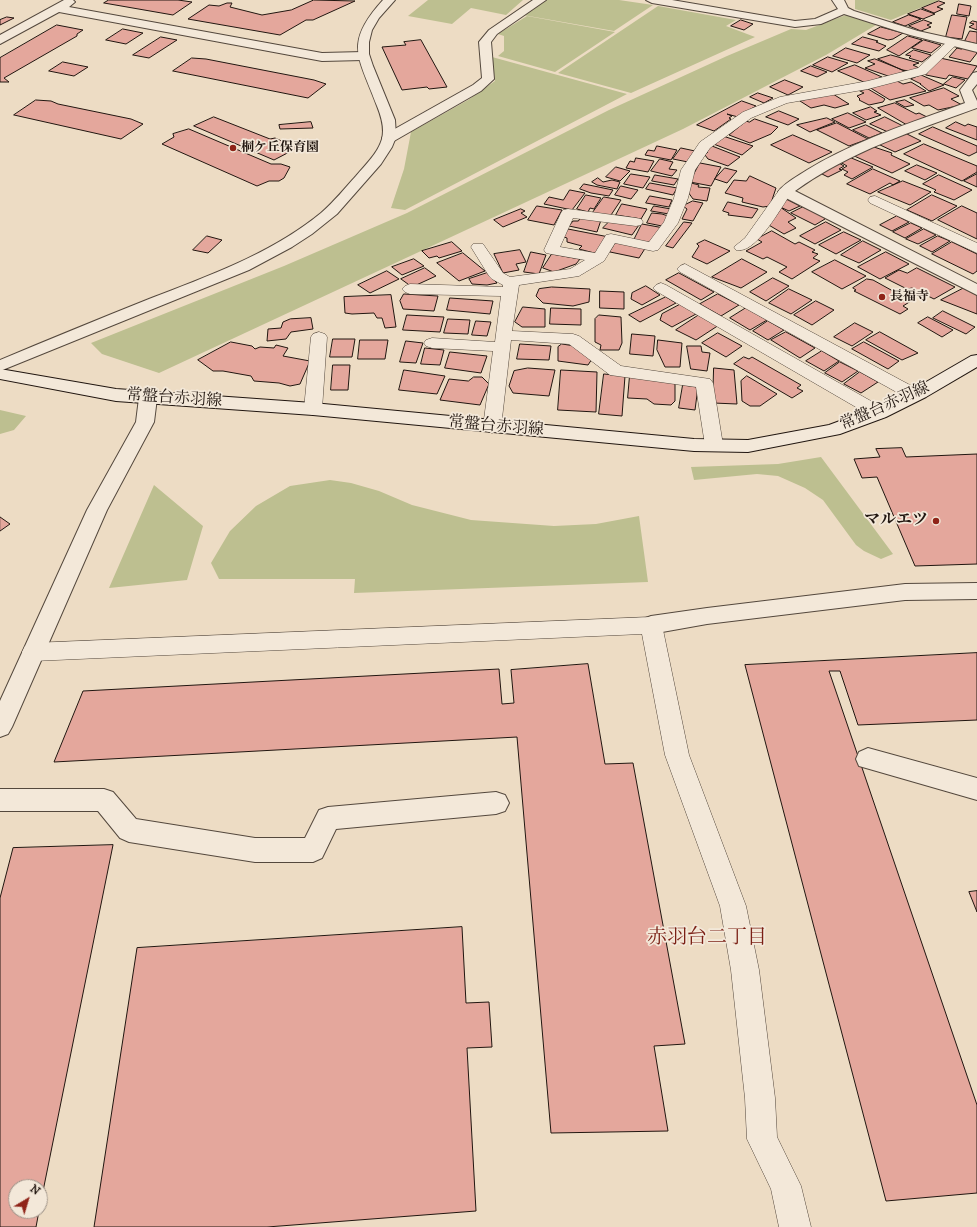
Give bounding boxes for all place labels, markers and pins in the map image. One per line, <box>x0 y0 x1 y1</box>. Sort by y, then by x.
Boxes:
place label: 桐ケ丘保育園 <box>241 140 319 156</box>
marker: 桐ケ丘保育園 <box>228 143 238 153</box>
place label: 長福寺 <box>890 289 929 305</box>
marker: 長福寺 <box>877 292 887 302</box>
place label: マルエツ <box>864 511 928 531</box>
marker: マルエツ <box>931 516 941 526</box>

